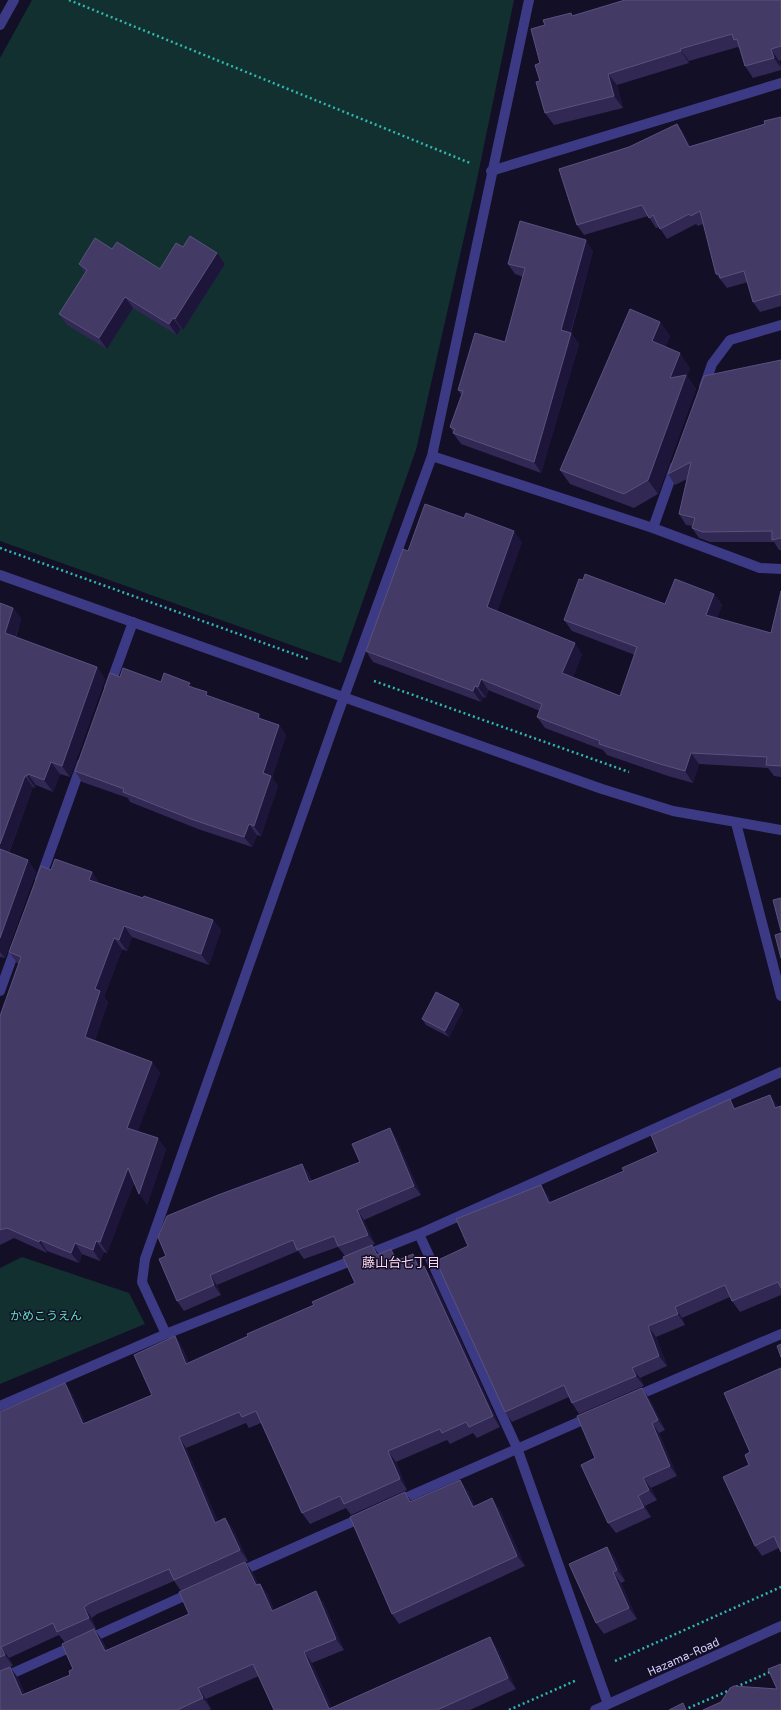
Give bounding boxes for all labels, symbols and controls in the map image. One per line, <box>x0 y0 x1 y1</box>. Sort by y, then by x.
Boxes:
district label: 藤山台七丁目 <box>362 1254 440 1270</box>
park label: かめこうえん <box>10 1308 82 1322</box>
street label: Hazama-Road <box>645 1634 721 1678</box>

